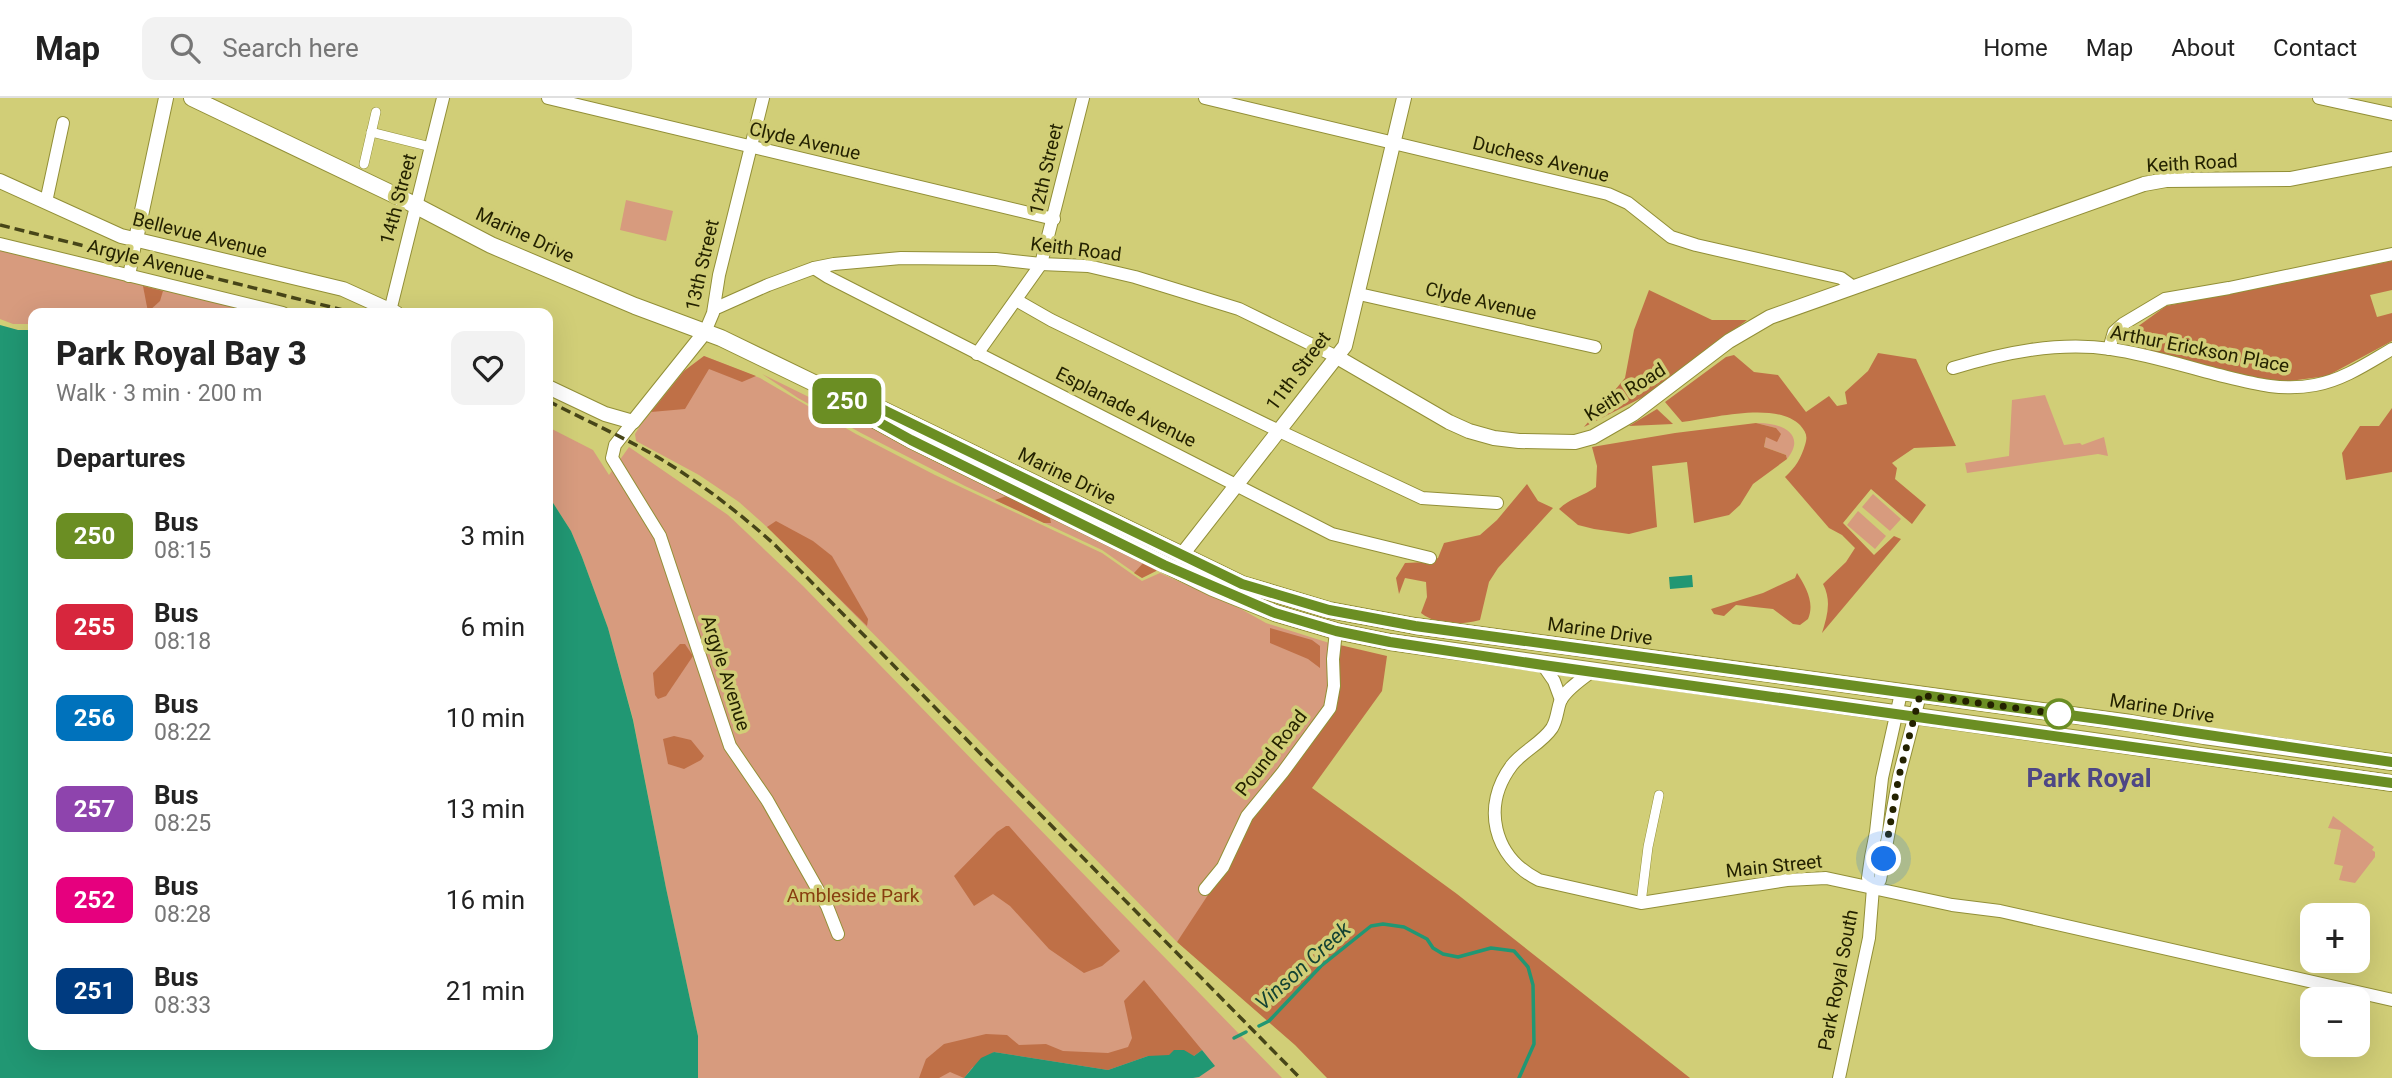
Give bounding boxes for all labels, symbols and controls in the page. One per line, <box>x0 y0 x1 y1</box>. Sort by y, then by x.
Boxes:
search box <box>142 17 632 80</box>
text: Map <box>35 29 100 68</box>
icon: search <box>166 29 204 67</box>
text: Search here <box>222 33 359 63</box>
text: Home <box>1983 34 2048 62</box>
text: Map <box>2086 34 2133 62</box>
text: About <box>2171 34 2235 62</box>
text: Contact <box>2273 34 2357 62</box>
street label: Clyde Avenue <box>747 117 863 165</box>
street label: 12th Street <box>1024 121 1068 217</box>
street label: Duchess Avenue <box>1470 131 1612 187</box>
street label: Keith Road <box>2146 149 2238 177</box>
street label: 14th Street <box>375 151 421 247</box>
street label: Marine Drive <box>472 202 578 268</box>
street label: Bellevue Avenue <box>130 207 270 263</box>
street label: 13th Street <box>680 217 724 313</box>
street label: Keith Road <box>1029 232 1123 266</box>
street label: Argyle Avenue <box>85 234 207 286</box>
street label: Clyde Avenue <box>1423 277 1539 325</box>
street label: Arthur Erickson Place <box>2109 320 2291 378</box>
street label: 11th Street <box>1261 327 1335 415</box>
button: heart <box>451 331 525 405</box>
text: Park Royal Bay 3 <box>56 334 307 373</box>
street label: Keith Road <box>1580 358 1670 426</box>
street label: Esplanade Avenue <box>1052 362 1200 452</box>
line badge: 250 <box>807 378 887 424</box>
text: Walk · 3 min · 200 m <box>56 380 262 407</box>
text: 250 <box>826 387 868 415</box>
street label: Marine Drive <box>1014 442 1120 510</box>
text: Departures <box>56 443 186 473</box>
text: Bus <box>154 507 199 537</box>
text: 3 min <box>460 521 525 551</box>
text: 250 <box>74 522 115 550</box>
text: 08:15 <box>154 537 211 564</box>
text: Bus <box>154 598 199 628</box>
text: 6 min <box>460 612 525 642</box>
street label: Argyle Avenue <box>697 612 755 734</box>
street label: Marine Drive <box>1546 612 1654 650</box>
text: 255 <box>74 613 115 641</box>
text: 08:18 <box>154 628 211 655</box>
street label: Marine Drive <box>2108 688 2216 728</box>
text: Bus <box>154 689 199 719</box>
unlabelled marker <box>2044 699 2074 729</box>
text: 10 min <box>446 703 525 733</box>
text: 256 <box>74 704 115 732</box>
street label: Pound Road <box>1230 705 1312 801</box>
text: 08:22 <box>154 719 211 746</box>
district label: Park Royal <box>2026 763 2152 793</box>
text: Bus <box>154 780 199 810</box>
text: 13 min <box>446 794 525 824</box>
text: 257 <box>74 795 115 823</box>
text: 08:25 <box>154 810 211 837</box>
your location <box>1866 841 1901 876</box>
street label: Main Street <box>1725 849 1823 883</box>
text: Bus <box>154 871 199 901</box>
park label: Ambleside Park <box>787 884 920 907</box>
text: 16 min <box>446 885 525 915</box>
text: 252 <box>74 886 115 914</box>
text: 08:28 <box>154 901 211 928</box>
map controls <box>2300 903 2370 1057</box>
button: + <box>2300 903 2370 973</box>
street label: Park Royal South <box>1813 908 1863 1052</box>
water label: Vinson Creek <box>1251 917 1356 1015</box>
text: Bus <box>154 962 199 992</box>
text: 21 min <box>446 976 525 1006</box>
text: 251 <box>74 977 115 1005</box>
button: − <box>2300 987 2370 1057</box>
text: 08:33 <box>154 992 211 1019</box>

